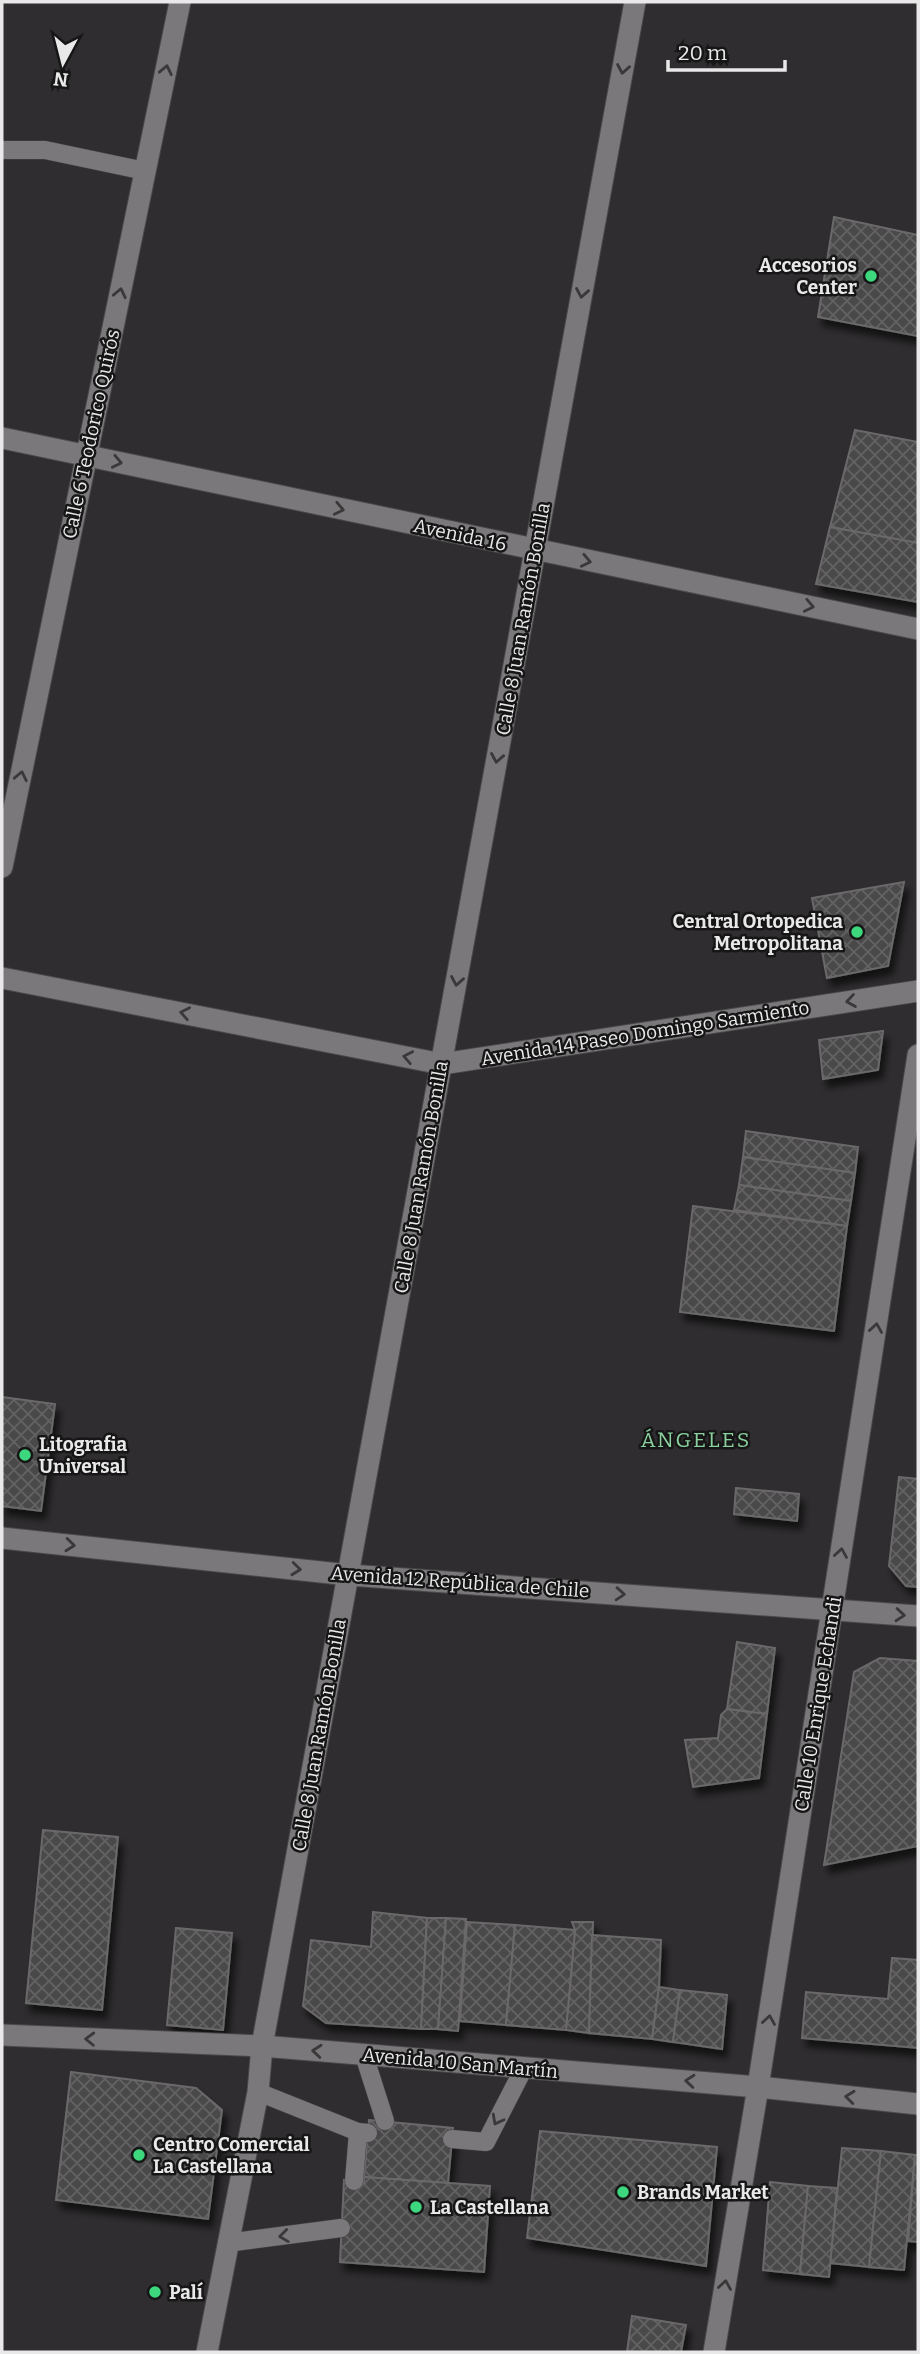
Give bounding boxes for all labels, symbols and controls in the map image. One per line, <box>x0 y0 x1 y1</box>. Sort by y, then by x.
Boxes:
north arrow <box>28 28 98 98</box>
scale bar <box>668 28 785 72</box>
text: 20 m <box>678 40 727 66</box>
one-way arrow <box>616 63 631 75</box>
one-way arrow <box>158 64 173 76</box>
text: N <box>52 67 70 92</box>
place label: Accesorios Center <box>759 254 857 299</box>
marker: Accesorios Center <box>863 268 879 284</box>
one-way arrow <box>112 287 127 299</box>
one-way arrow <box>575 287 590 299</box>
street label: Calle 6 Teodorico Quirós <box>58 327 124 541</box>
one-way arrow <box>111 454 123 468</box>
street label: Calle 8 Juan Ramón Bonilla <box>491 500 555 737</box>
one-way arrow <box>333 501 345 516</box>
street label: Avenida 16 <box>411 514 509 556</box>
one-way arrow <box>580 552 592 567</box>
one-way arrow <box>803 598 815 613</box>
one-way arrow <box>491 751 506 763</box>
one-way arrow <box>12 770 27 782</box>
place label: Central Ortopedica Metropolitana <box>672 910 843 955</box>
marker: Central Ortopedica Metropolitana <box>849 924 865 940</box>
one-way arrow <box>450 975 465 987</box>
one-way arrow <box>845 993 857 1008</box>
street label: Avenida 14 Paseo Domingo Sarmiento <box>479 996 811 1070</box>
one-way arrow <box>179 1007 191 1022</box>
one-way arrow <box>402 1051 414 1066</box>
street label: Calle 8 Juan Ramón Bonilla <box>389 1058 453 1295</box>
one-way arrow <box>868 1322 883 1334</box>
district label: ÁNGELES <box>641 1427 751 1453</box>
place label: Litografia Universal <box>39 1433 128 1478</box>
marker: Litografia Universal <box>17 1447 33 1463</box>
one-way arrow <box>64 1537 75 1552</box>
one-way arrow <box>833 1547 848 1559</box>
street label: Avenida 12 República de Chile <box>330 1561 590 1603</box>
one-way arrow <box>290 1562 302 1577</box>
one-way arrow <box>615 1586 626 1601</box>
street label: Calle 10 Enrique Echandi <box>790 1594 846 1813</box>
one-way arrow <box>895 1607 906 1622</box>
street label: Calle 8 Juan Ramón Bonilla <box>287 1616 351 1853</box>
one-way arrow <box>761 2014 776 2025</box>
one-way arrow <box>84 2031 95 2046</box>
one-way arrow <box>311 2043 323 2058</box>
street label: Avenida 10 San Martín <box>361 2043 559 2083</box>
one-way arrow <box>684 2074 695 2089</box>
one-way arrow <box>845 2089 856 2104</box>
one-way arrow <box>492 2113 505 2125</box>
place label: Centro Comercial La Castellana <box>153 2133 310 2178</box>
marker: Centro Comercial La Castellana <box>131 2147 147 2163</box>
place label: Brands Market <box>637 2181 769 2204</box>
marker: Brands Market <box>615 2184 631 2200</box>
place label: La Castellana <box>430 2196 549 2219</box>
marker: La Castellana <box>408 2199 424 2215</box>
one-way arrow <box>278 2229 290 2244</box>
one-way arrow <box>717 2279 732 2291</box>
place label: Palí <box>169 2281 204 2304</box>
marker: Palí <box>147 2284 163 2300</box>

